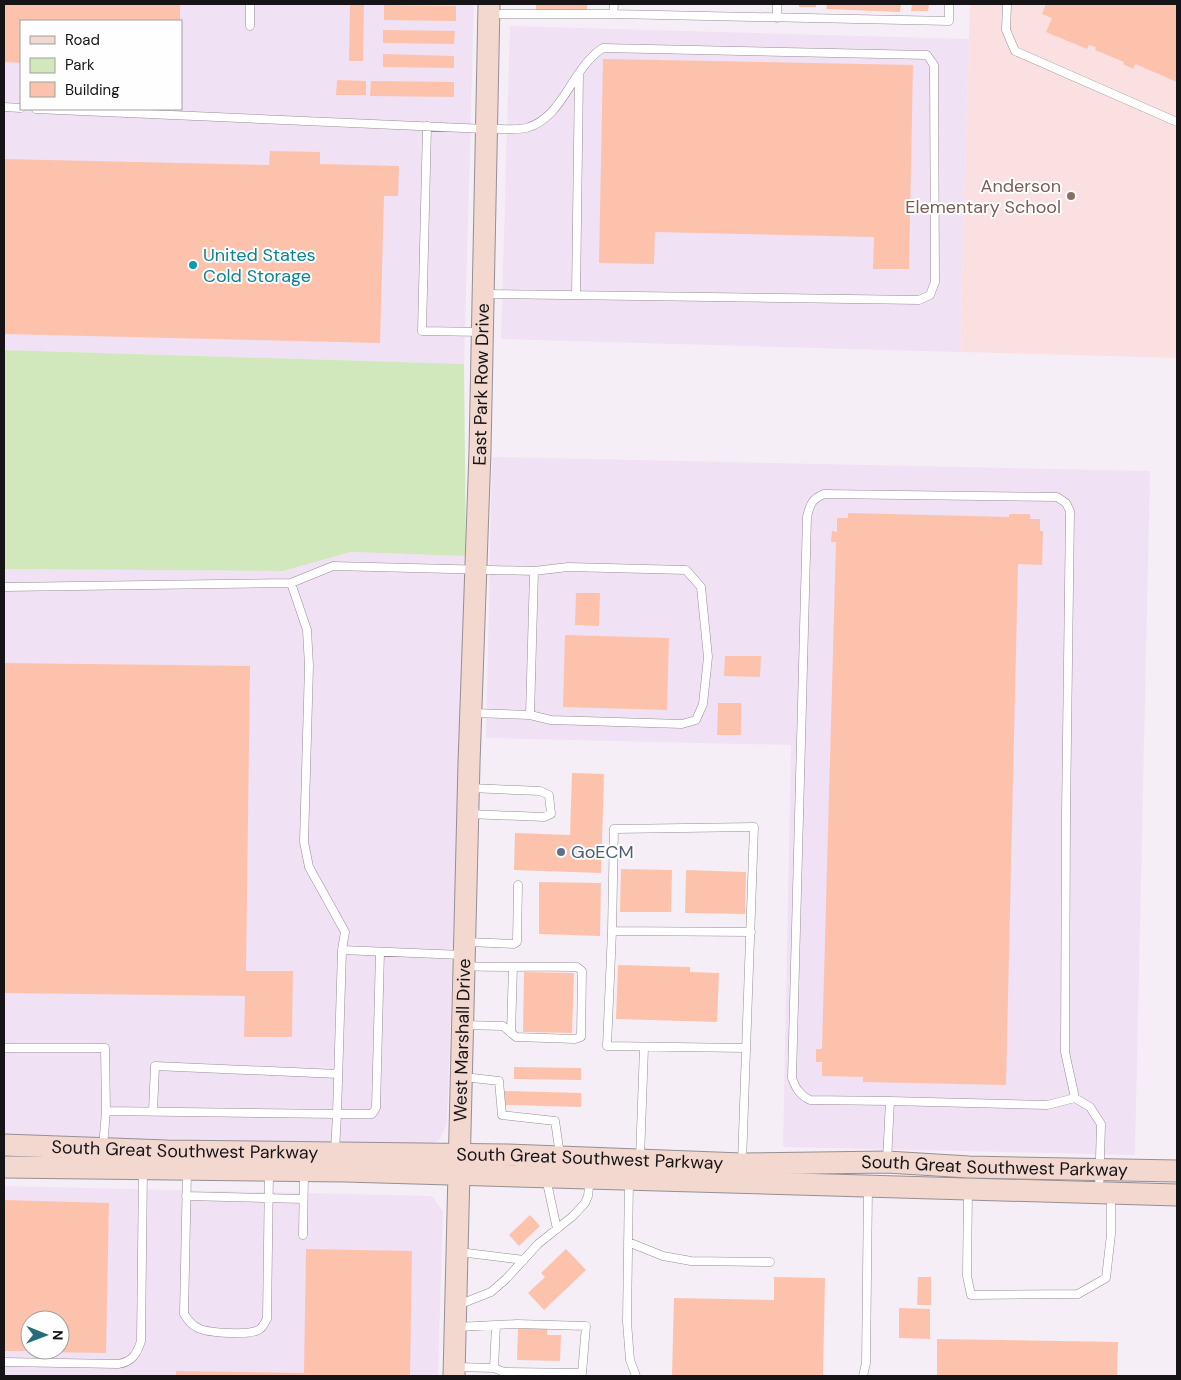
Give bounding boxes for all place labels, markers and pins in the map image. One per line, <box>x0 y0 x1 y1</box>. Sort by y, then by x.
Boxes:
place label: Anderson Elementary School <box>905 174 1061 219</box>
marker: Anderson Elementary School <box>1065 190 1077 202</box>
place label: United States Cold Storage <box>203 243 316 288</box>
marker: United States Cold Storage <box>187 259 199 271</box>
place label: GoECM <box>571 840 634 864</box>
marker: GoECM <box>555 846 567 858</box>

